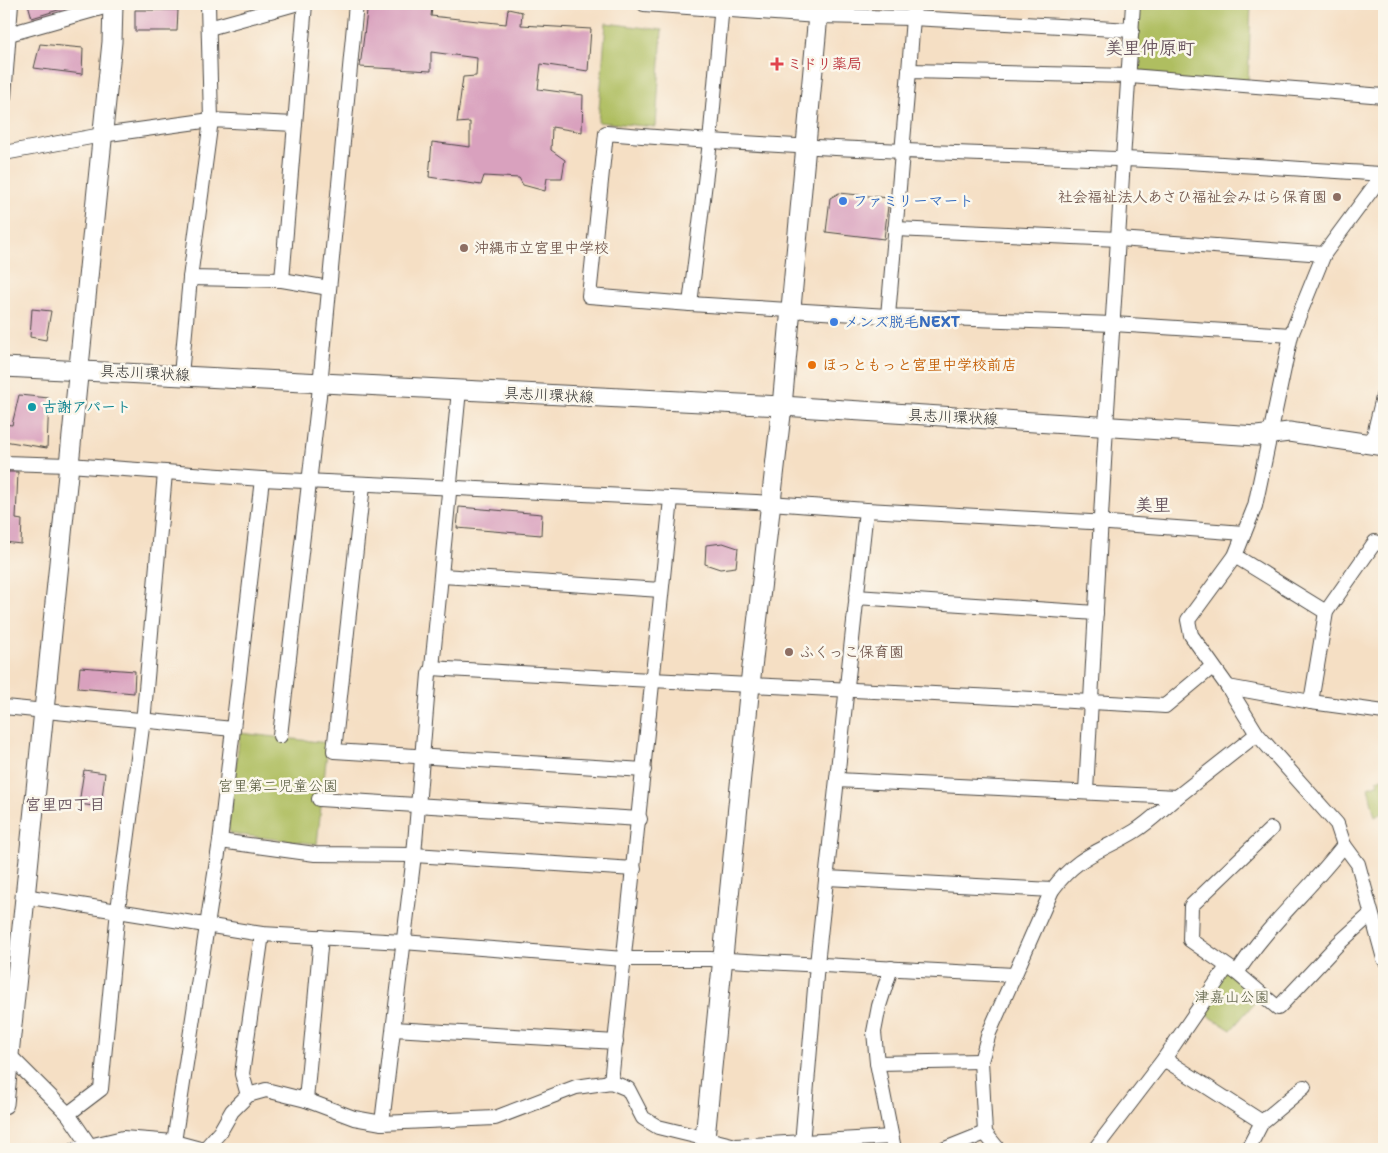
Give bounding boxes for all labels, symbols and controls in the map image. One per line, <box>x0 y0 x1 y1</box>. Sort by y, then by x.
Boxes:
district label: 美里仲原町 <box>1105 36 1195 60</box>
place label: ミドリ薬局 <box>787 54 862 74</box>
marker: ミドリ薬局 <box>771 58 783 70</box>
place label: 社会福祉法人あさひ福祉会みはら保育園 <box>1057 187 1327 207</box>
place label: ファミリーマート <box>853 191 974 211</box>
marker: 社会福祉法人あさひ福祉会みはら保育園 <box>1331 191 1343 203</box>
marker: ファミリーマート <box>837 195 849 207</box>
place label: 沖縄市立宮里中学校 <box>474 238 609 258</box>
marker: 沖縄市立宮里中学校 <box>458 242 470 254</box>
place label: メンズ脱毛NEXT <box>844 312 961 332</box>
marker: メンズ脱毛NEXT <box>828 316 840 328</box>
place label: ほっともっと宮里中学校前店 <box>822 355 1017 375</box>
marker: ほっともっと宮里中学校前店 <box>806 359 818 371</box>
street label: 具志川環状線 <box>100 361 190 385</box>
street label: 具志川環状線 <box>504 383 594 407</box>
place label: 古謝アパート <box>42 397 131 417</box>
marker: 古謝アパート <box>26 401 38 413</box>
street label: 具志川環状線 <box>908 405 998 429</box>
district label: 美里 <box>1135 493 1171 517</box>
place label: ふくっこ保育園 <box>799 642 904 662</box>
marker: ふくっこ保育園 <box>783 646 795 658</box>
park label: 宮里第二児童公園 <box>218 776 338 796</box>
district label: 宮里四丁目 <box>25 794 105 815</box>
park label: 津嘉山公園 <box>1194 987 1270 1007</box>

